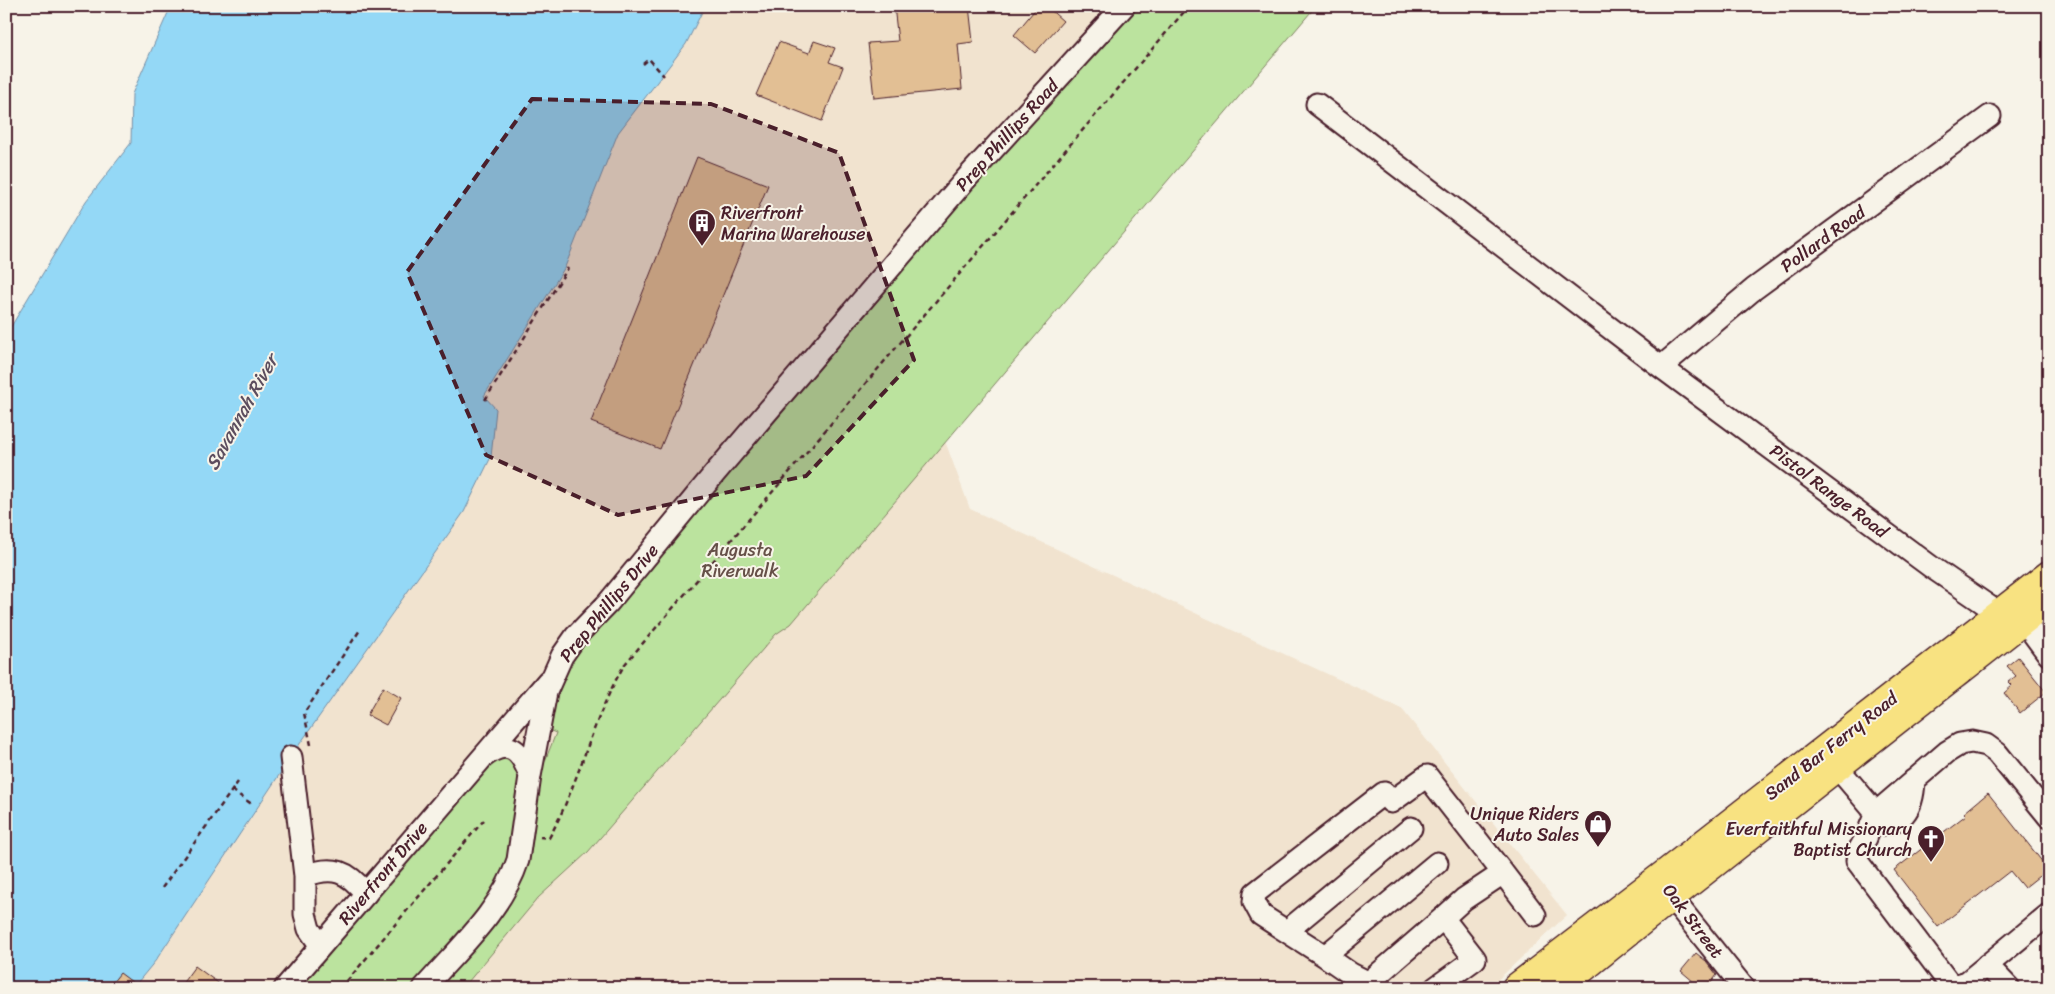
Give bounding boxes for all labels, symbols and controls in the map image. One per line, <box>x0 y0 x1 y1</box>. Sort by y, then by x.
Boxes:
street label: Prep Phillips Road <box>947 70 1068 199</box>
street label: Pollard Road <box>1773 196 1874 281</box>
place label: Riverfront Marina Warehouse <box>721 197 866 250</box>
building icon: Riverfront Marina Warehouse <box>687 208 717 247</box>
water label: Savannah River <box>196 345 288 476</box>
street label: Pistol Range Road <box>1763 435 1897 547</box>
park label: Augusta Riverwalk <box>701 534 779 587</box>
street label: Prep Phillips Drive <box>551 537 667 669</box>
street label: Sand Bar Ferry Road <box>1757 682 1906 809</box>
place label: Unique Riders Auto Sales <box>1470 798 1580 851</box>
shop icon: Unique Riders Auto Sales <box>1583 809 1613 848</box>
place label: Everfaithful Missionary Baptist Church <box>1726 813 1913 866</box>
street label: Riverfront Drive <box>330 814 436 932</box>
church icon: Everfaithful Missionary Baptist Church <box>1916 824 1946 863</box>
street label: Oak Street <box>1654 877 1732 966</box>

